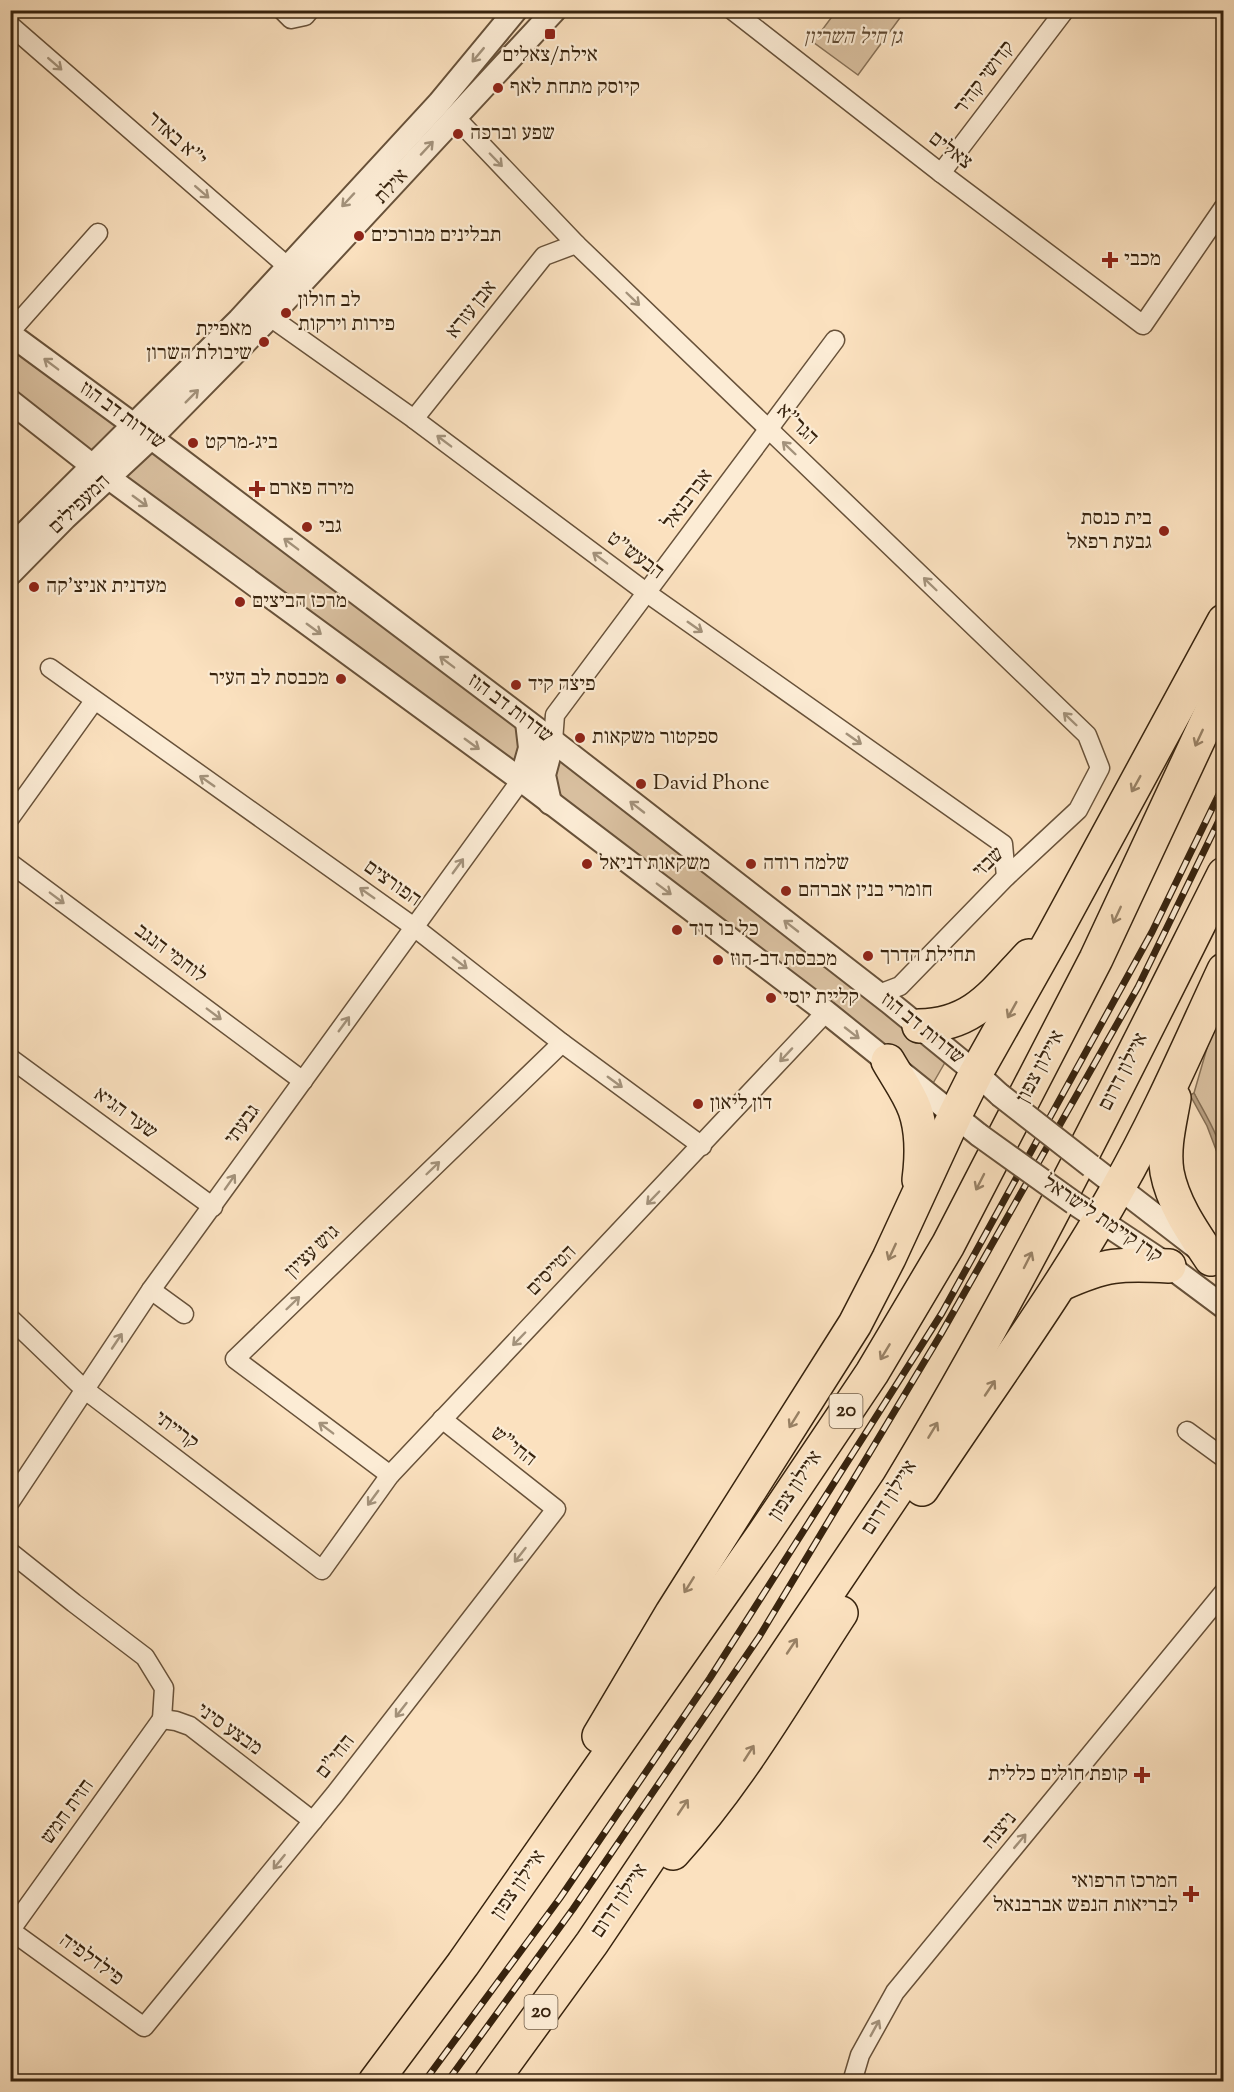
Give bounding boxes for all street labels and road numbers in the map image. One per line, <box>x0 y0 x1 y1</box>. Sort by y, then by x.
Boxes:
street label: קדושי קהיר <box>947 35 1023 121</box>
street label: י"א באדר <box>139 105 213 175</box>
street label: צאלים <box>922 125 978 177</box>
street label: אילת <box>368 163 416 211</box>
street label: אבן עזרא <box>439 275 505 345</box>
street label: שדרות דב הוז <box>73 374 172 458</box>
street label: הגר"א <box>769 397 825 453</box>
street label: אברבנאל <box>655 463 721 537</box>
street label: המעפילים <box>42 468 118 542</box>
street label: הבעש"ט <box>600 524 670 588</box>
street label: שדרות דב הוז <box>461 667 559 751</box>
street label: שבזי <box>966 840 1012 886</box>
street label: הפורצים <box>357 853 427 915</box>
street label: לוחמי הנגב <box>127 917 213 991</box>
street label: שדרות דב הוז <box>874 986 971 1072</box>
street label: איילון צפון <box>1009 1025 1073 1109</box>
street label: איילון דרום <box>1092 1028 1156 1116</box>
street label: שער הגיא <box>87 1081 163 1148</box>
street label: גבעתי <box>218 1098 268 1152</box>
street label: קרן קיימת לישראל <box>1036 1169 1168 1271</box>
street label: גוש עציון <box>279 1218 347 1286</box>
street label: הטייסים <box>520 1238 584 1304</box>
road number: 20 <box>830 1394 862 1428</box>
street label: קרייתי <box>147 1404 205 1458</box>
street label: החי"ש <box>484 1420 542 1474</box>
street label: איילון צפון <box>762 1445 830 1527</box>
street label: איילון דרום <box>855 1455 925 1541</box>
street label: מבצע סיני <box>190 1696 268 1764</box>
street label: החי"ם <box>309 1728 363 1786</box>
street label: חזית חמש <box>34 1773 102 1851</box>
street label: ניצנה <box>975 1806 1025 1856</box>
street label: איילון צפון <box>484 1844 554 1926</box>
street label: איילון דרום <box>584 1858 656 1944</box>
street label: פילדלפיה <box>52 1926 130 1994</box>
road number: 20 <box>524 1995 558 2029</box>

